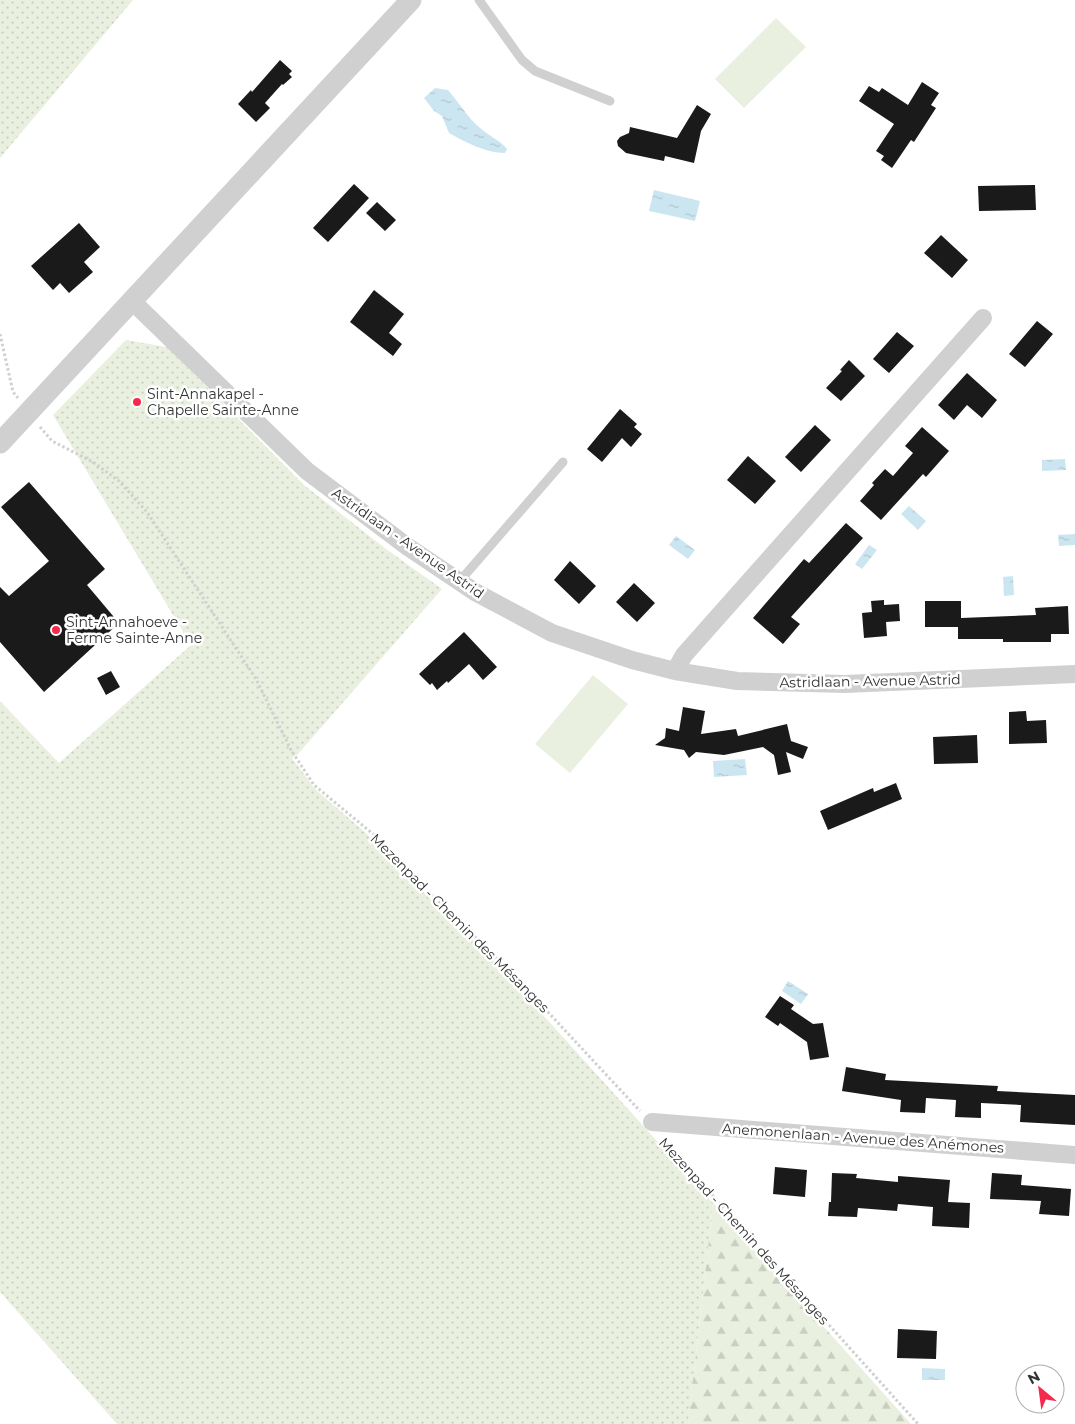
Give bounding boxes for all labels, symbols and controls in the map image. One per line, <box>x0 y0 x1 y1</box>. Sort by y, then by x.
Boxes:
place label: Sint-Annakapel - Chapelle Sainte-Anne <box>147 385 299 419</box>
marker: Sint-Annakapel - Chapelle Sainte-Anne <box>131 396 143 408</box>
street label: Astridlaan - Avenue Astrid <box>329 484 487 602</box>
place label: Sint-Annahoeve - Ferme Sainte-Anne <box>66 613 202 647</box>
marker: Sint-Annahoeve - Ferme Sainte-Anne <box>50 624 62 636</box>
street label: Astridlaan - Avenue Astrid <box>779 670 961 692</box>
street label: Mezenpad - Chemin des Mésanges <box>367 830 553 1016</box>
street label: Anemonenlaan - Avenue des Anémones <box>721 1119 1005 1157</box>
street label: Mezenpad - Chemin des Mésanges <box>655 1134 833 1329</box>
north arrow <box>1015 1364 1065 1414</box>
text: N <box>1024 1367 1043 1388</box>

